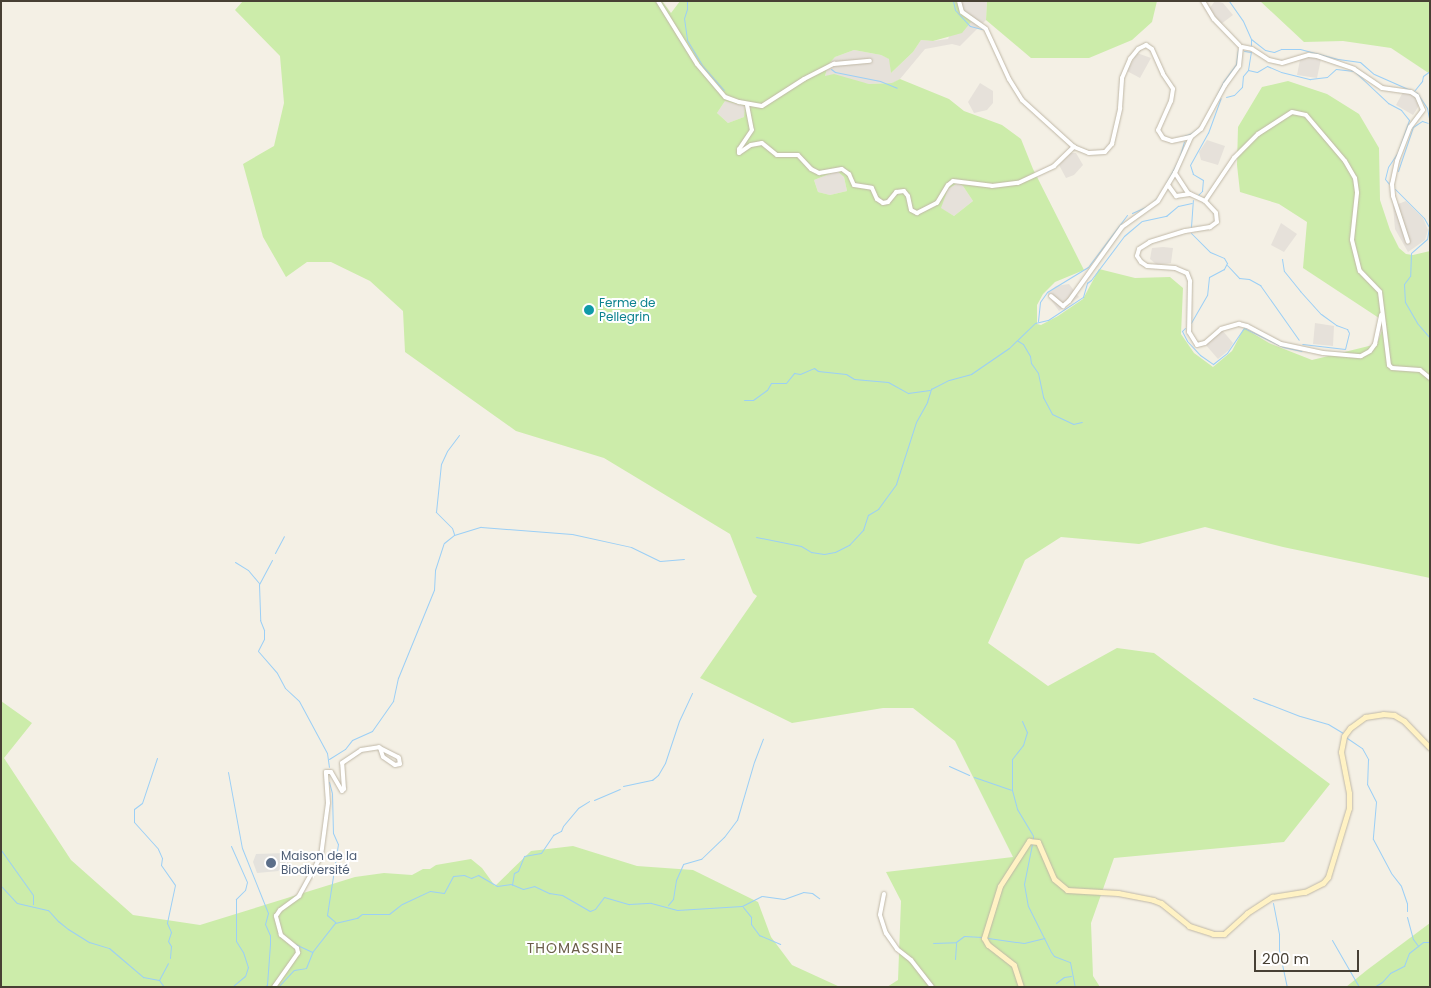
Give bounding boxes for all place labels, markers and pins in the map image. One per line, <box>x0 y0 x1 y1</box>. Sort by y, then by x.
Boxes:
place label: Ferme de Pellegrin <box>599 296 656 324</box>
marker: Ferme de Pellegrin <box>583 304 595 316</box>
place label: Maison de la Biodiversité <box>281 849 357 877</box>
marker: Maison de la Biodiversité <box>265 857 277 869</box>

